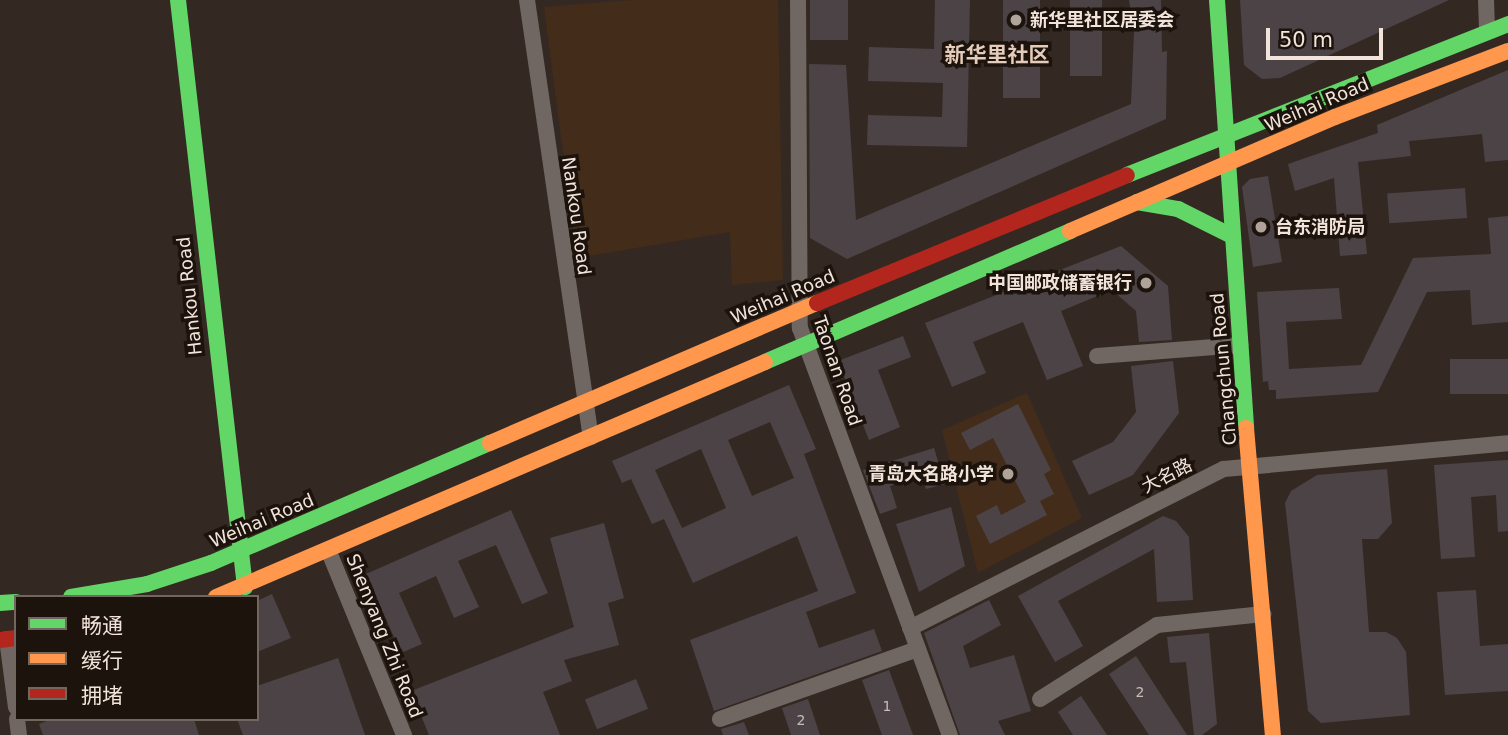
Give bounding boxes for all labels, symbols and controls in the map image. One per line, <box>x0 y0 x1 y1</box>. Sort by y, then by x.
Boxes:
place label: 新华里社区居委会 <box>1030 9 1174 31</box>
marker: 新华里社区居委会 <box>1008 12 1024 28</box>
scale bar <box>1270 14 1387 58</box>
text: 50 m <box>1279 28 1333 52</box>
district label: 新华里社区 <box>945 42 1049 68</box>
street label: Weihai Road <box>1262 73 1372 137</box>
street label: Nankou Road <box>557 156 595 276</box>
place label: 台东消防局 <box>1275 216 1365 238</box>
marker: 台东消防局 <box>1253 219 1269 235</box>
street label: Hankou Road <box>173 236 207 356</box>
street label: Weihai Road <box>728 265 838 329</box>
place label: 中国邮政储蓄银行 <box>988 272 1132 294</box>
marker: 中国邮政储蓄银行 <box>1138 275 1154 291</box>
street label: Changchun Road <box>1207 292 1241 446</box>
street label: Taonan Road <box>808 313 866 429</box>
street label: 大名路 <box>1138 454 1196 498</box>
place label: 青岛大名路小学 <box>868 463 994 485</box>
marker: 青岛大名路小学 <box>1000 466 1016 482</box>
street label: Weihai Road <box>207 489 317 553</box>
street label: Shenyang Zhi Road <box>341 551 427 721</box>
legend <box>14 595 259 721</box>
text: 畅通 <box>81 614 123 638</box>
text: 缓行 <box>81 649 123 673</box>
text: 拥堵 <box>81 684 123 708</box>
house number: 2 <box>1136 684 1144 700</box>
house number: 1 <box>883 698 891 714</box>
house number: 2 <box>797 712 805 728</box>

